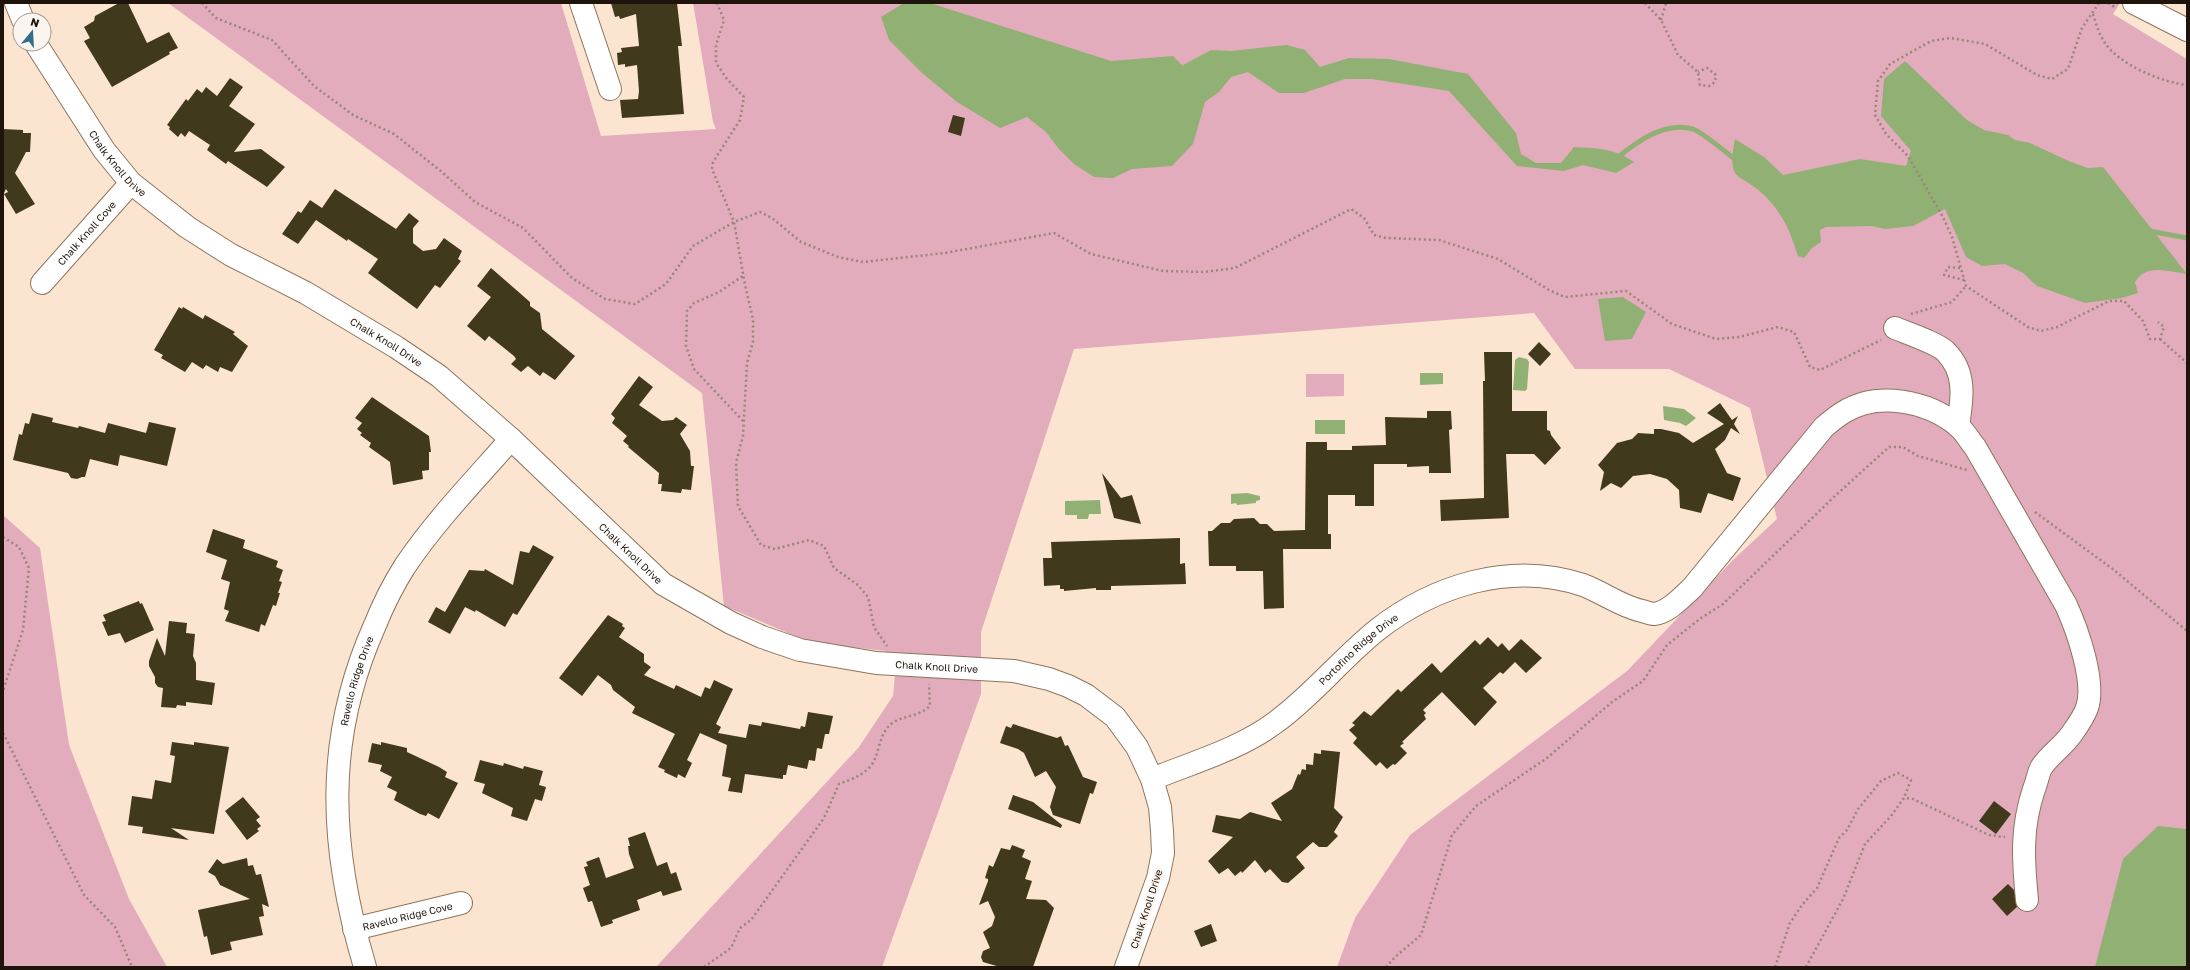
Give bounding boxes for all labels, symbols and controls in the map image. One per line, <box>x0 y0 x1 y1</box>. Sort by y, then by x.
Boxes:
north arrow <box>12 12 52 52</box>
text: N <box>29 15 41 29</box>
street label: Chalk Knoll Drive <box>87 128 149 199</box>
street label: Chalk Knoll Cove <box>55 198 118 267</box>
street label: Chalk Knoll Drive <box>348 315 425 369</box>
street label: Chalk Knoll Drive <box>597 520 665 586</box>
street label: Portofino Ridge Drive <box>1316 611 1400 688</box>
street label: Ravello Ridge Drive <box>338 634 376 727</box>
street label: Chalk Knoll Drive <box>895 658 978 675</box>
street label: Chalk Knoll Drive <box>1128 868 1165 950</box>
street label: Ravello Ridge Cove <box>361 899 454 933</box>

